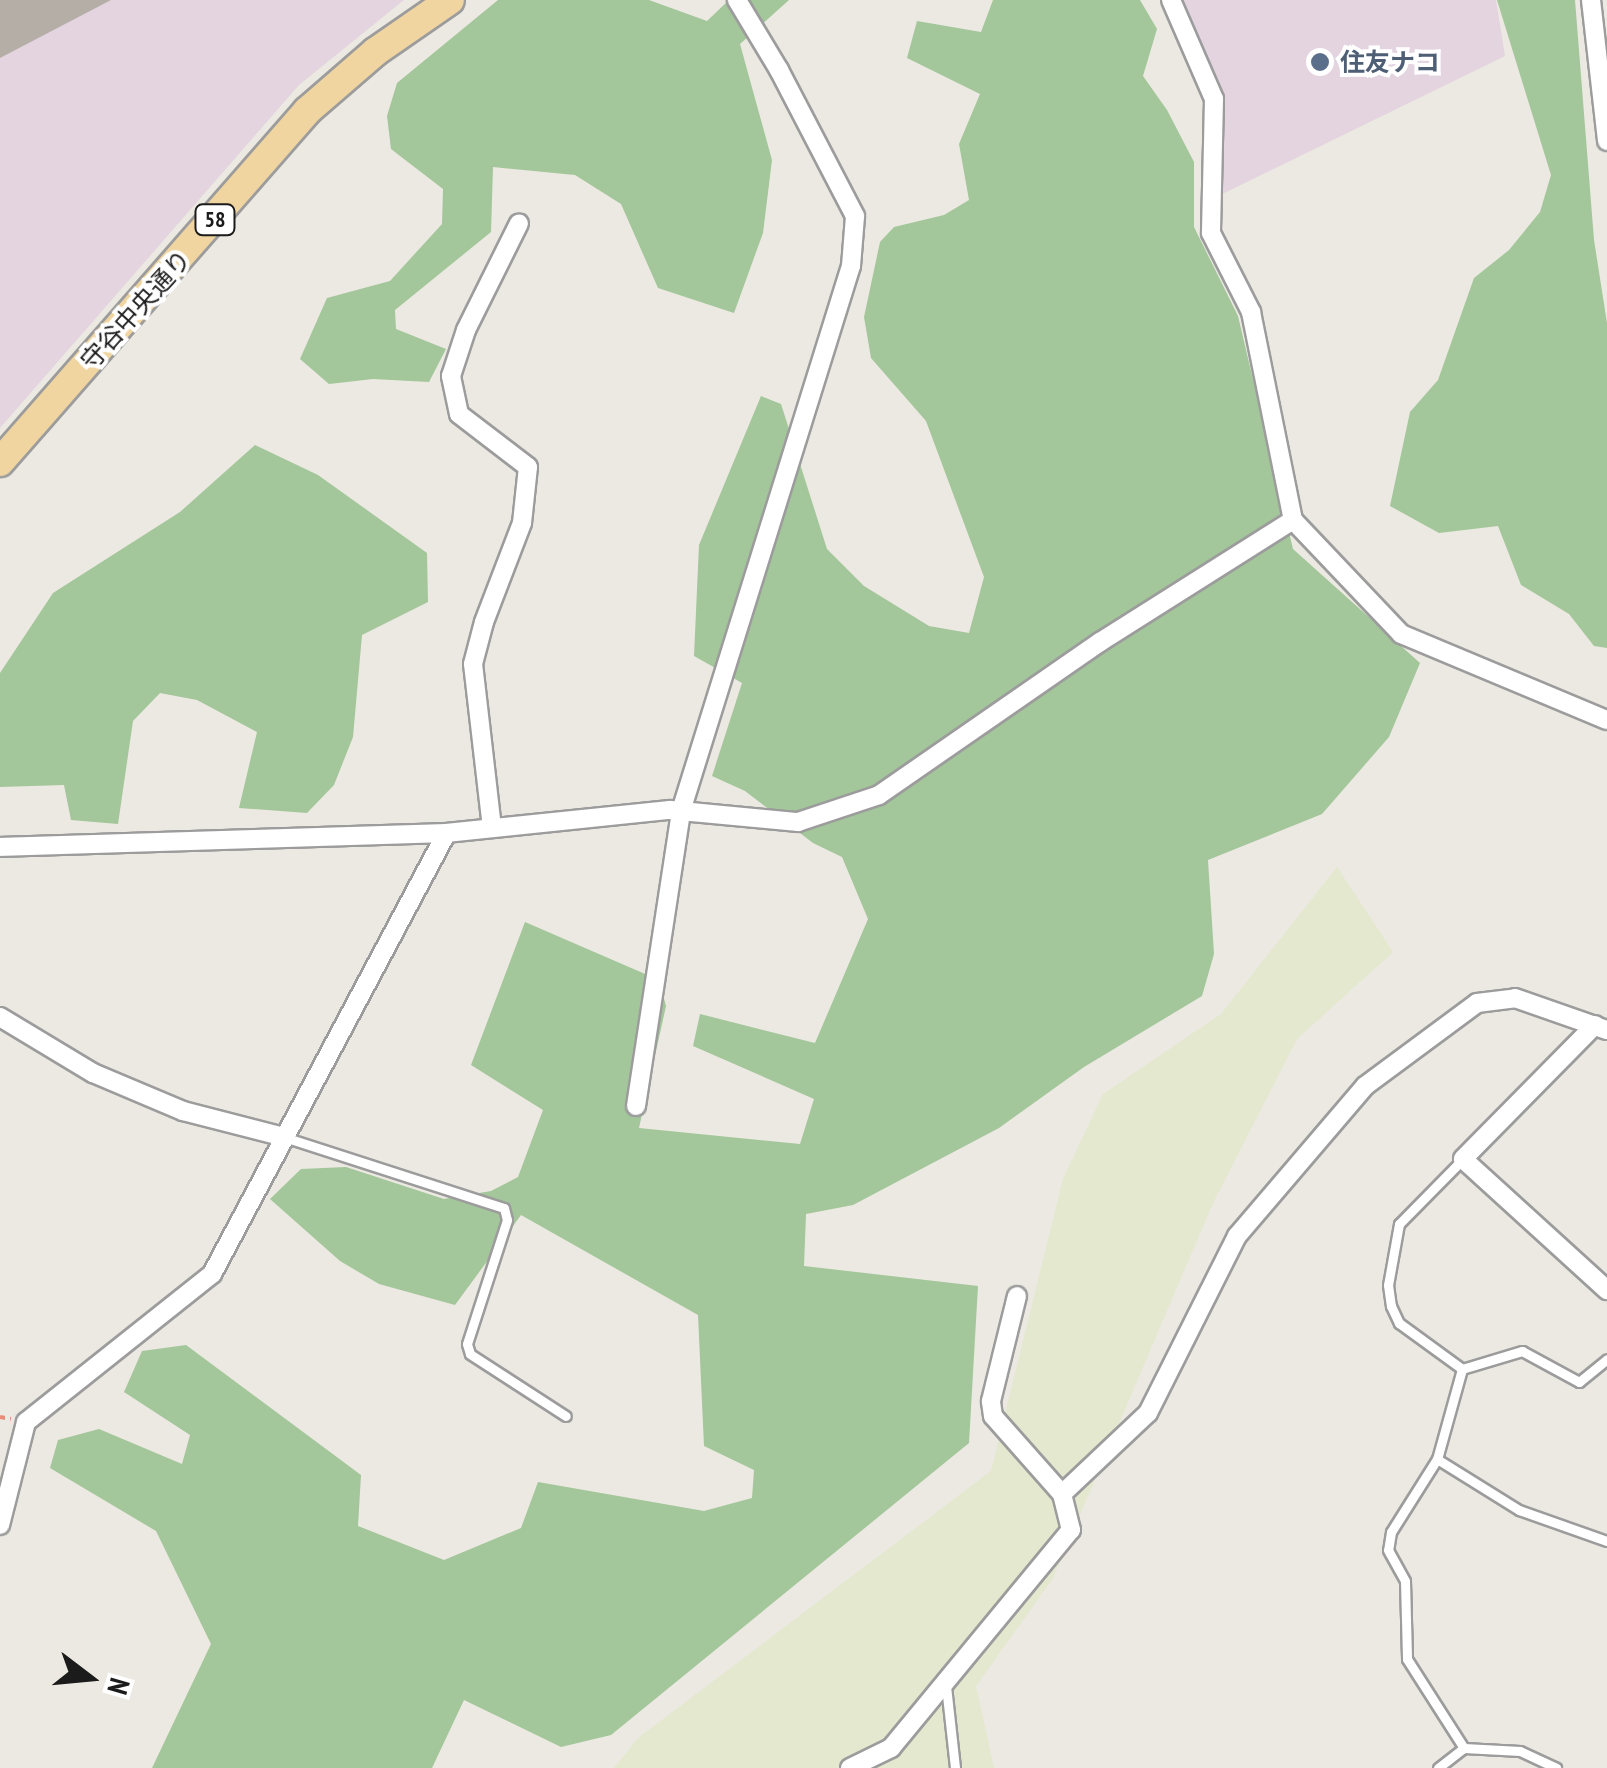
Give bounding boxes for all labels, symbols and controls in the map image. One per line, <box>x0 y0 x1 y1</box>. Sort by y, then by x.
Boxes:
place label: 住友ナコ <box>1340 47 1440 77</box>
marker: 住友ナコ <box>1309 51 1331 73</box>
road number: 58 <box>192 203 238 237</box>
street label: 守谷中央通り <box>75 244 197 376</box>
north arrow <box>40 1628 140 1728</box>
text: N <box>99 1674 139 1699</box>

